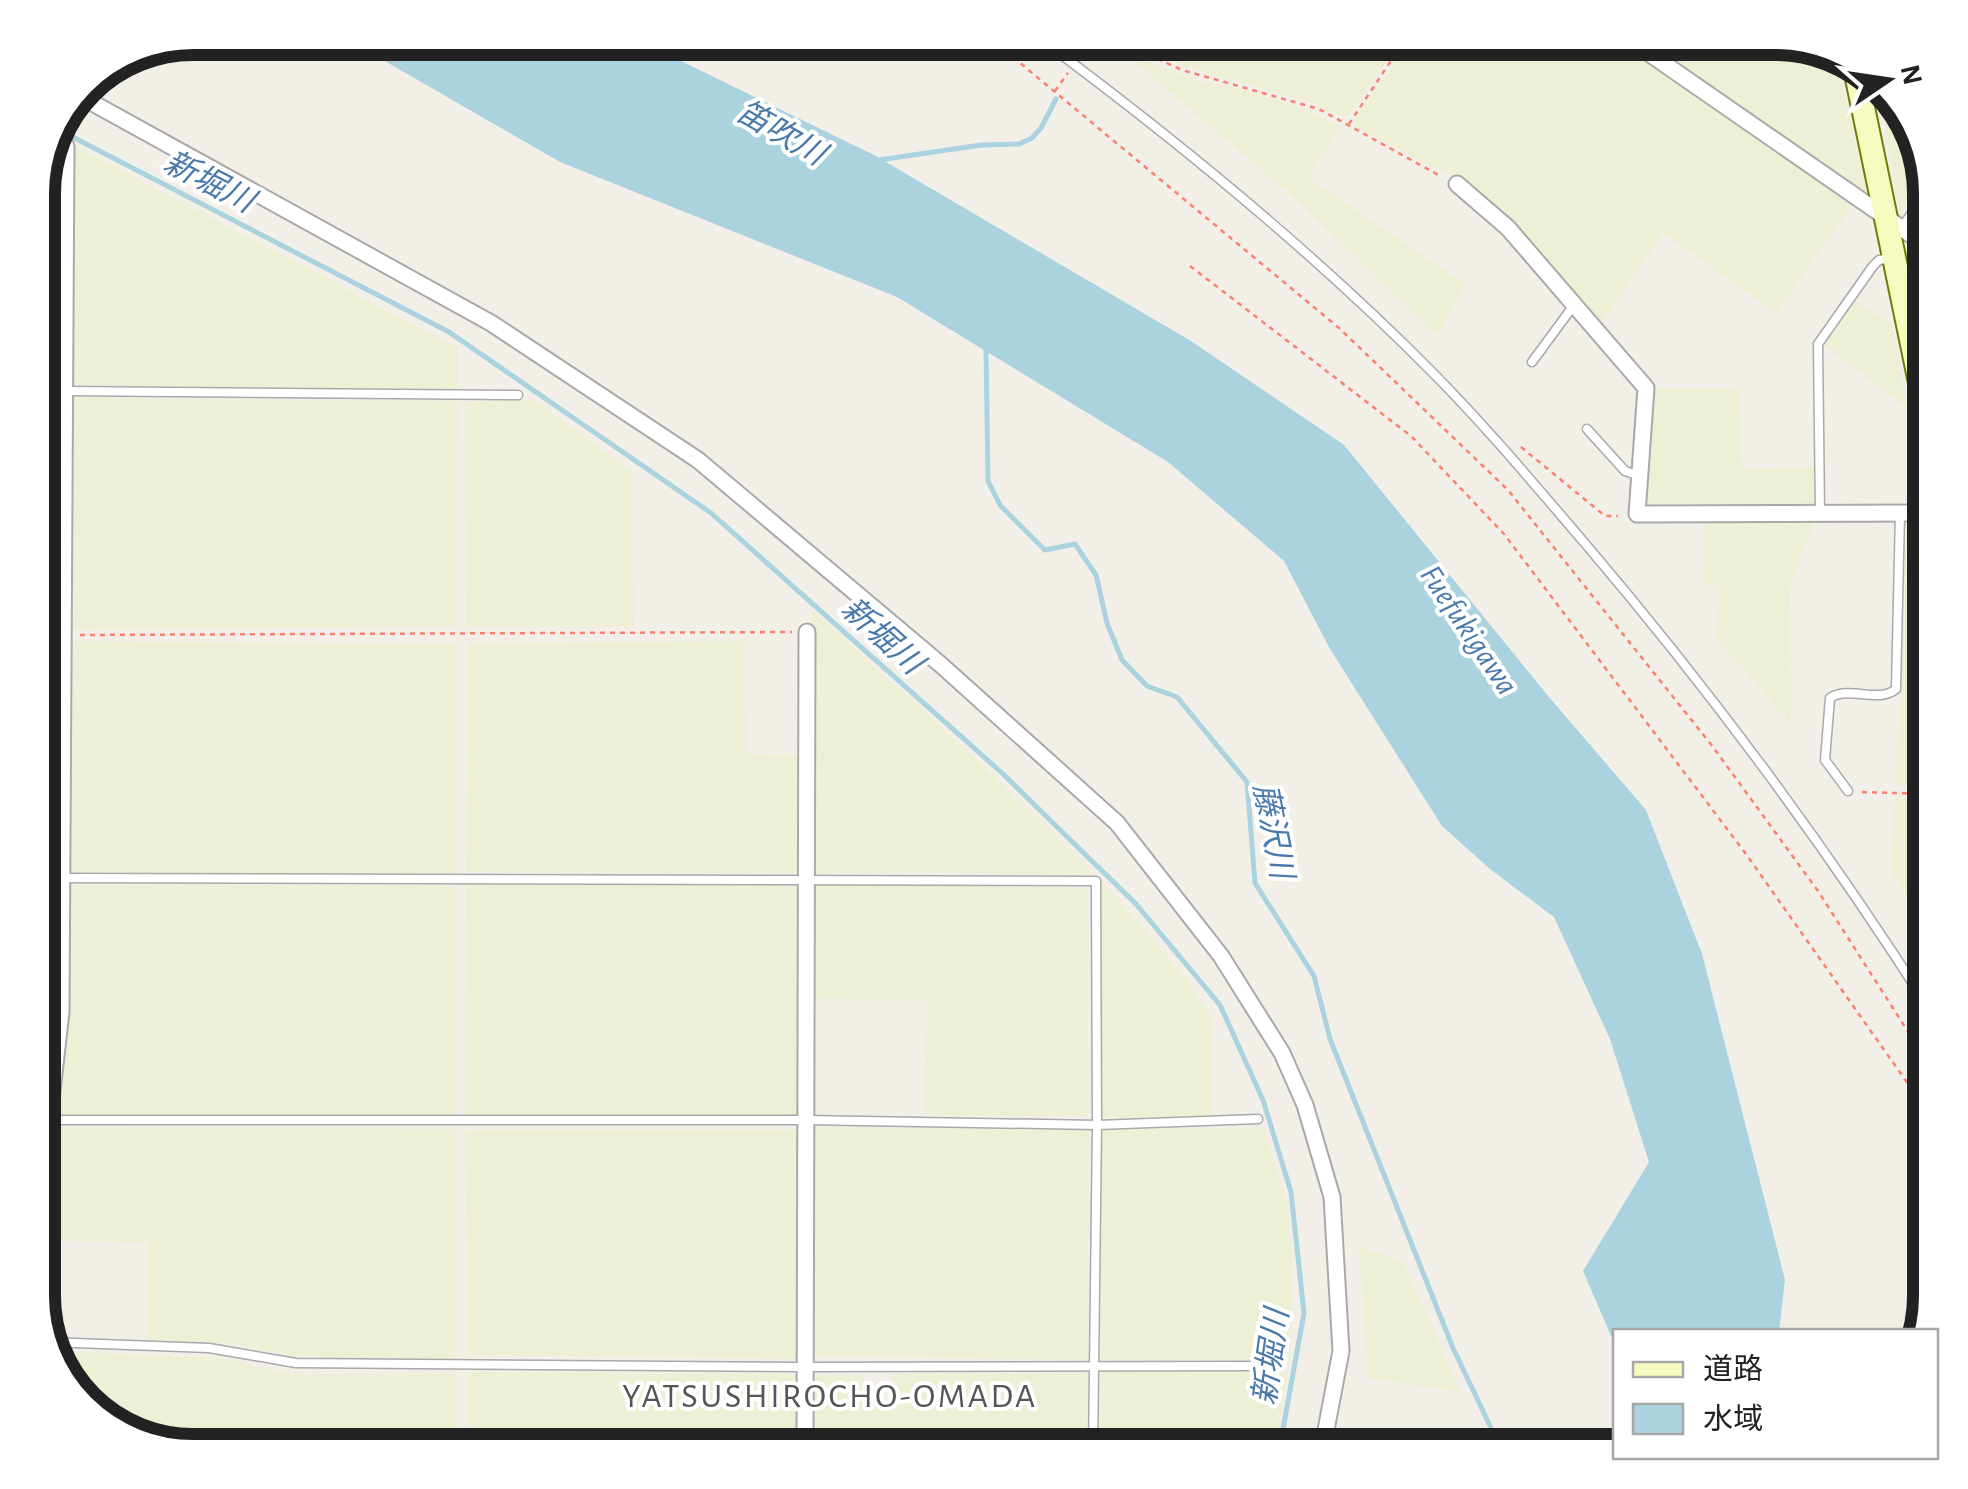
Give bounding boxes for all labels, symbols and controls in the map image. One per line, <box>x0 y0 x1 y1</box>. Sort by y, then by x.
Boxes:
north arrow <box>1838 30 1938 130</box>
text: N <box>1895 62 1926 87</box>
water label: 笛吹川 <box>731 93 834 172</box>
water label: 新堀川 <box>159 145 262 219</box>
water label: Fuefukigawa <box>1414 560 1524 700</box>
water label: 新堀川 <box>836 591 931 682</box>
water label: 藤沢川 <box>1248 781 1299 884</box>
water label: 新堀川 <box>1247 1304 1294 1407</box>
legend <box>1613 1329 1938 1459</box>
text: 道路 <box>1703 1353 1763 1385</box>
district label: YATSUSHIROCHO-OMADA <box>622 1379 1038 1414</box>
text: 水域 <box>1703 1403 1763 1435</box>

